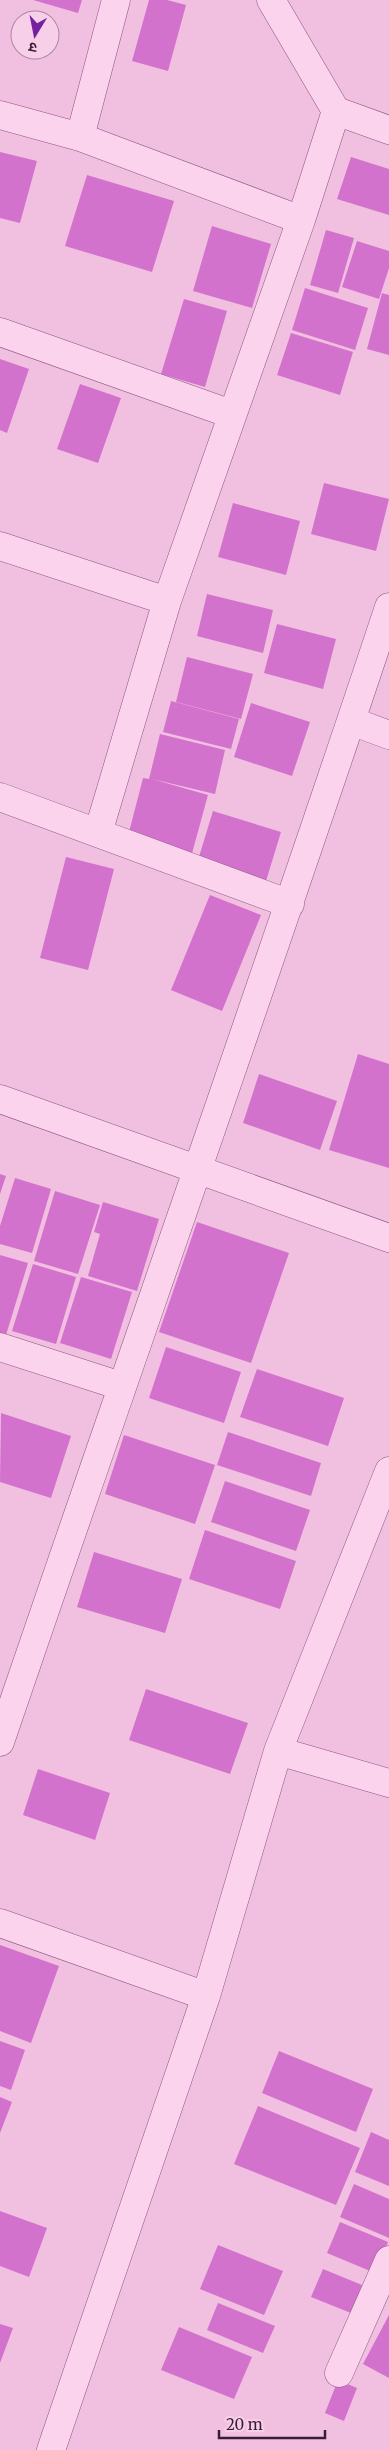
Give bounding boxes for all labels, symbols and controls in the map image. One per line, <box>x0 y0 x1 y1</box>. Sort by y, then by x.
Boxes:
north arrow <box>10 10 60 60</box>
text: उ <box>26 38 38 57</box>
scale bar <box>219 2408 325 2440</box>
text: 20 m <box>226 2415 263 2434</box>

